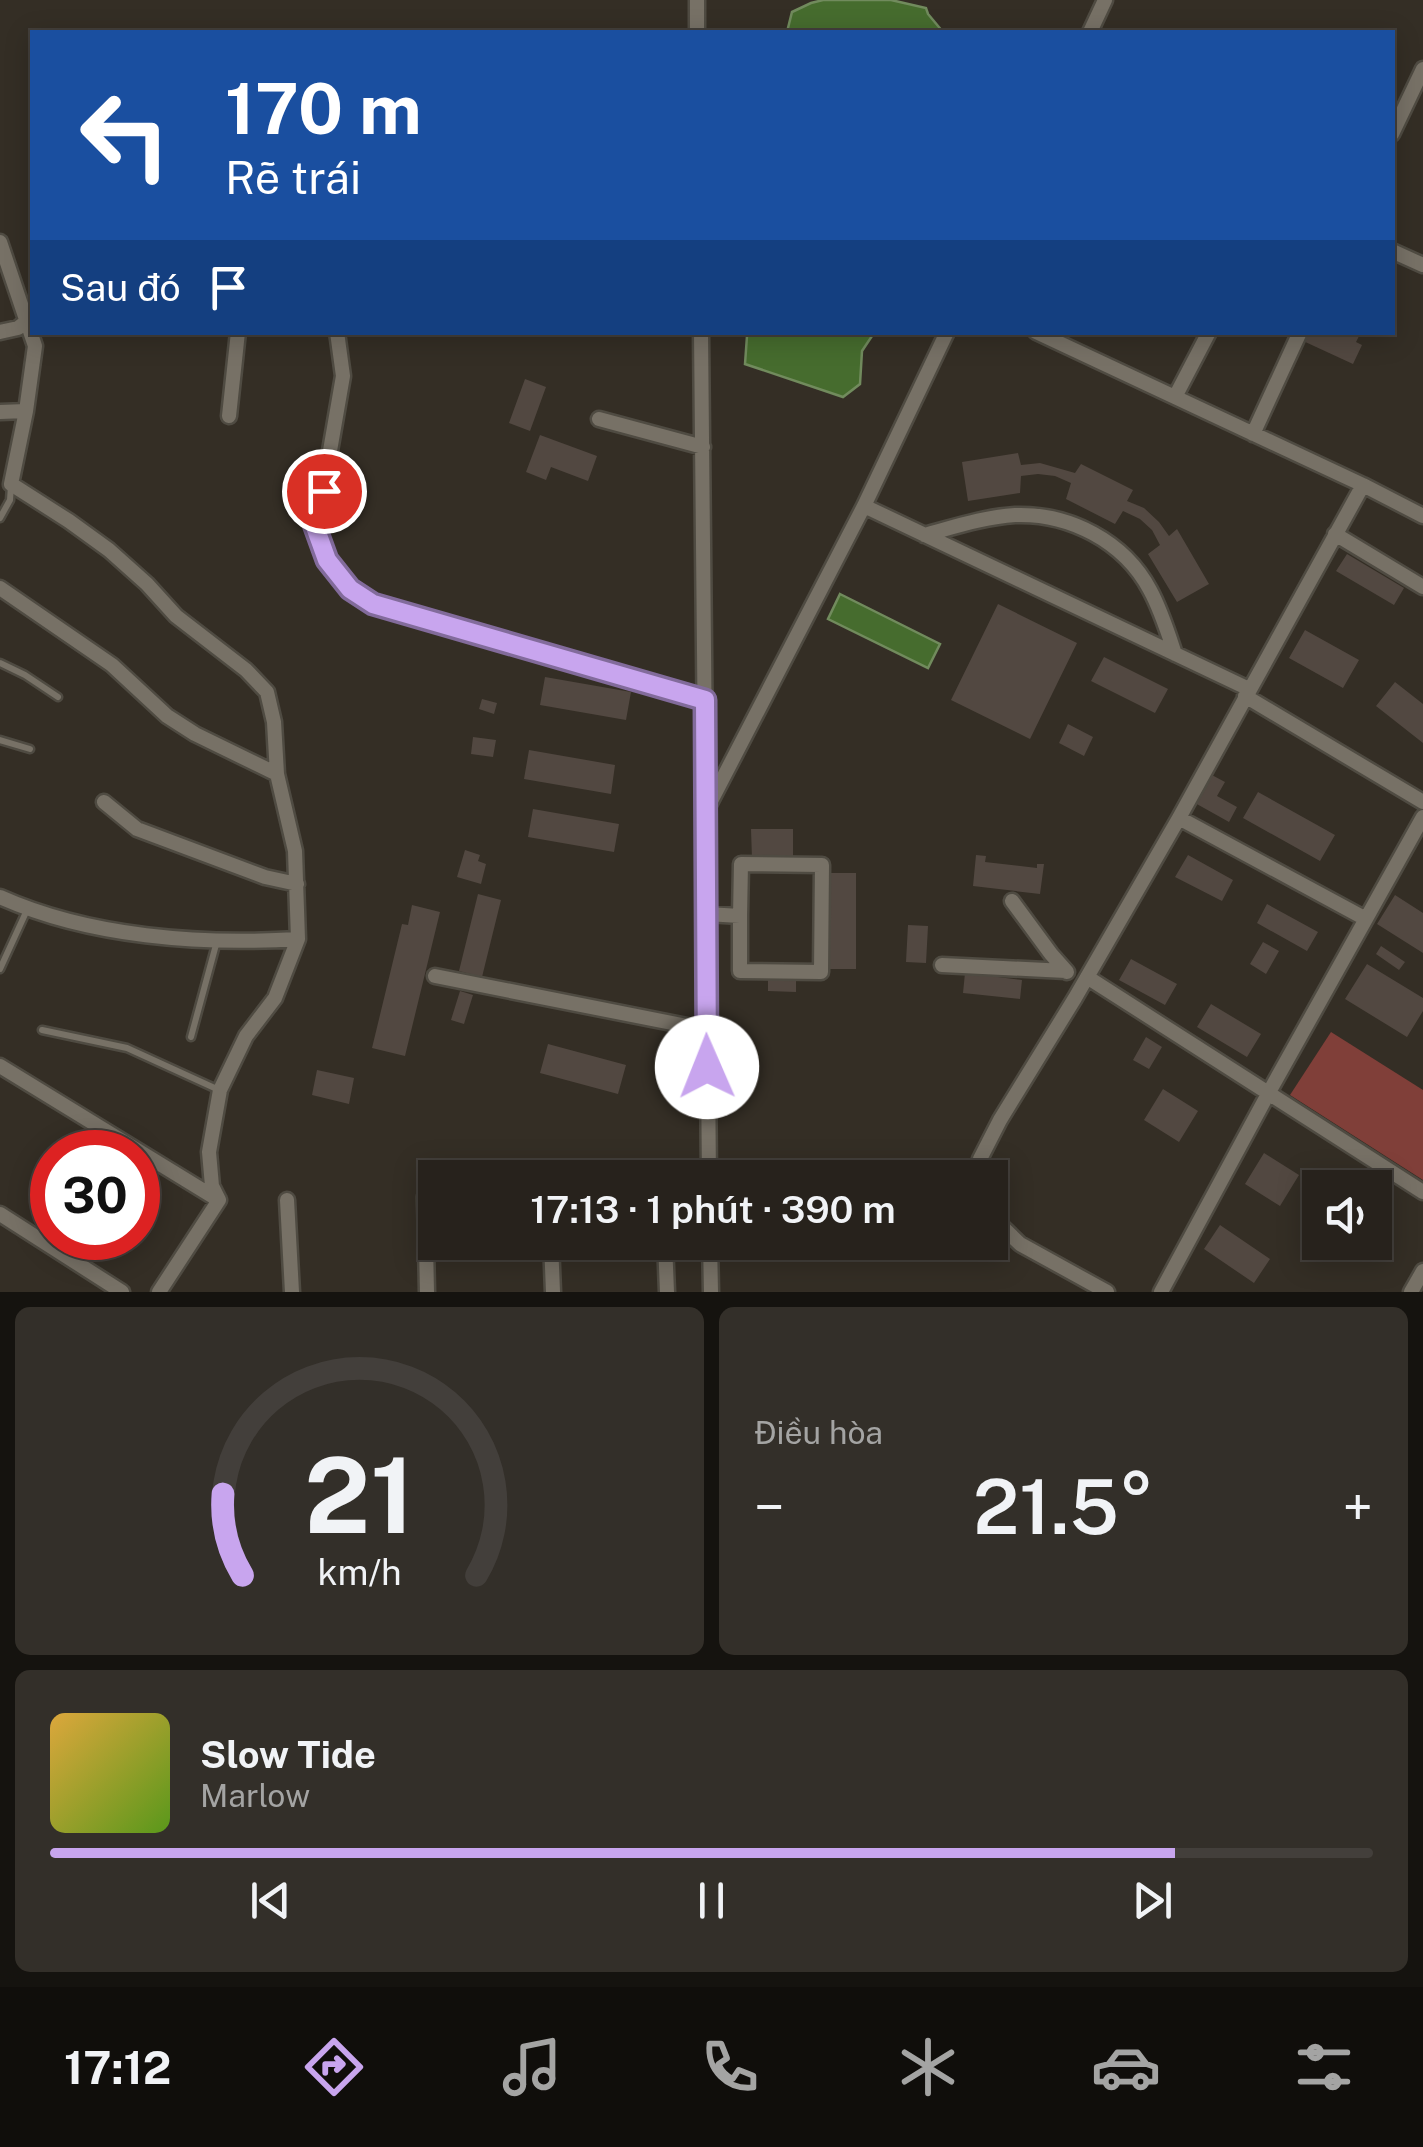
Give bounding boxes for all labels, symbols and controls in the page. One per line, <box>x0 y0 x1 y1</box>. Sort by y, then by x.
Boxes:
text: 170 m <box>225 67 422 150</box>
icon: left <box>60 70 190 200</box>
text: Rẽ trái <box>225 151 361 204</box>
icon: arrive <box>201 260 256 315</box>
text: Sau đó <box>60 265 181 310</box>
pin <box>282 449 367 534</box>
icon: arrive <box>297 464 352 519</box>
position arrow <box>655 1015 759 1119</box>
speed limit sign: 30 <box>30 1130 160 1260</box>
map controls <box>1302 1170 1392 1260</box>
button: sound <box>1302 1170 1392 1260</box>
text: 17:13 · 1 phút · 390 m <box>530 1187 896 1232</box>
text: Điều hòa <box>754 1414 883 1451</box>
text: 21 <box>304 1434 415 1556</box>
text: 21.5° <box>973 1463 1154 1551</box>
text: − <box>754 1475 785 1539</box>
text: + <box>1342 1475 1373 1539</box>
text: km/h <box>317 1551 402 1593</box>
text: Slow Tide <box>200 1732 376 1777</box>
text: Marlow <box>200 1777 310 1814</box>
icon: previous <box>243 1873 298 1928</box>
icon: pause <box>684 1873 739 1928</box>
icon: next <box>1125 1873 1180 1928</box>
icon: directions <box>299 2032 369 2102</box>
icon: music <box>497 2032 567 2102</box>
icon: phone <box>695 2032 765 2102</box>
icon: climate <box>893 2032 963 2102</box>
icon: car <box>1091 2032 1161 2102</box>
icon: filters <box>1289 2032 1359 2102</box>
text: 17:12 <box>64 2041 171 2094</box>

